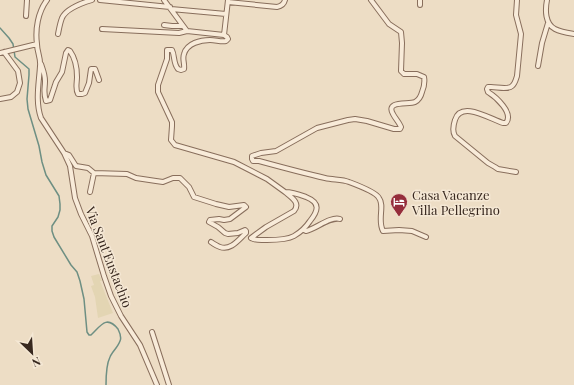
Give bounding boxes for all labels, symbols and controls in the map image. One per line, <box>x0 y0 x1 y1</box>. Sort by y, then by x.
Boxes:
place label: Casa Vacanze Villa Pellegrino <box>411 186 500 218</box>
hotel icon: Casa Vacanze Villa Pellegrino <box>389 192 409 217</box>
street label: Via Sant'Eustachio <box>82 203 137 310</box>
north arrow <box>12 333 52 373</box>
text: N <box>30 354 43 371</box>

